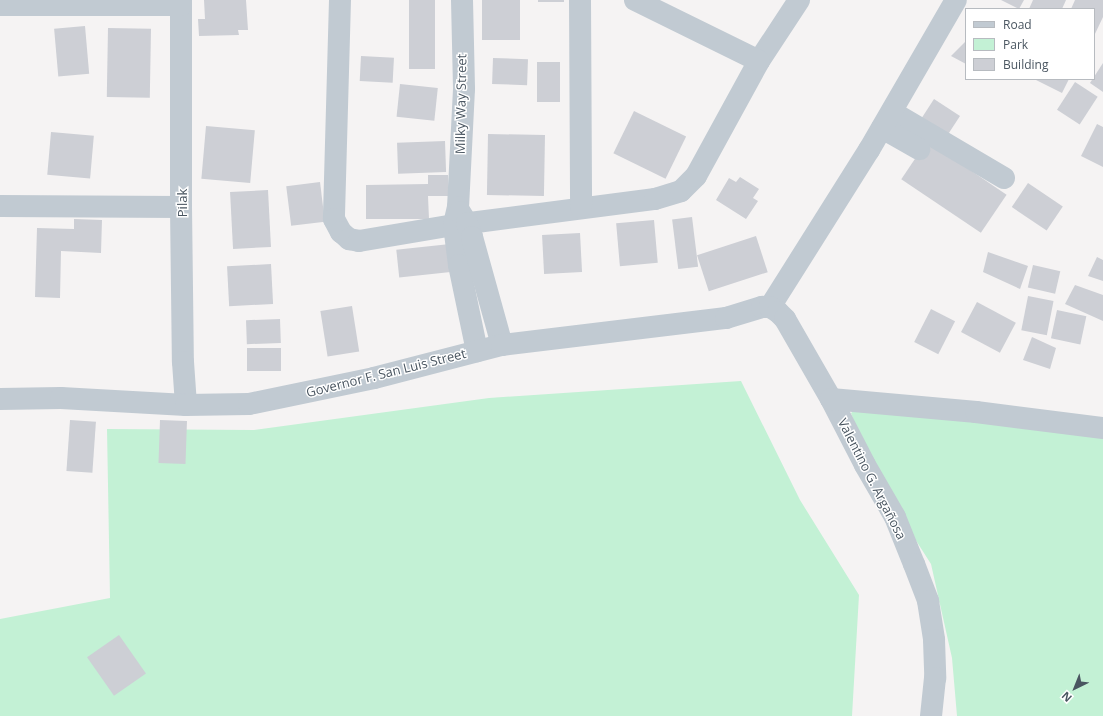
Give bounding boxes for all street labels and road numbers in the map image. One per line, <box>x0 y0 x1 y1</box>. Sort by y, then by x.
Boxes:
street label: Milky Way Street <box>452 54 470 154</box>
street label: Pilak <box>174 189 190 217</box>
street label: Governor F. San Luis Street <box>305 346 467 400</box>
street label: Valentino G. Argañosa <box>835 416 909 542</box>

